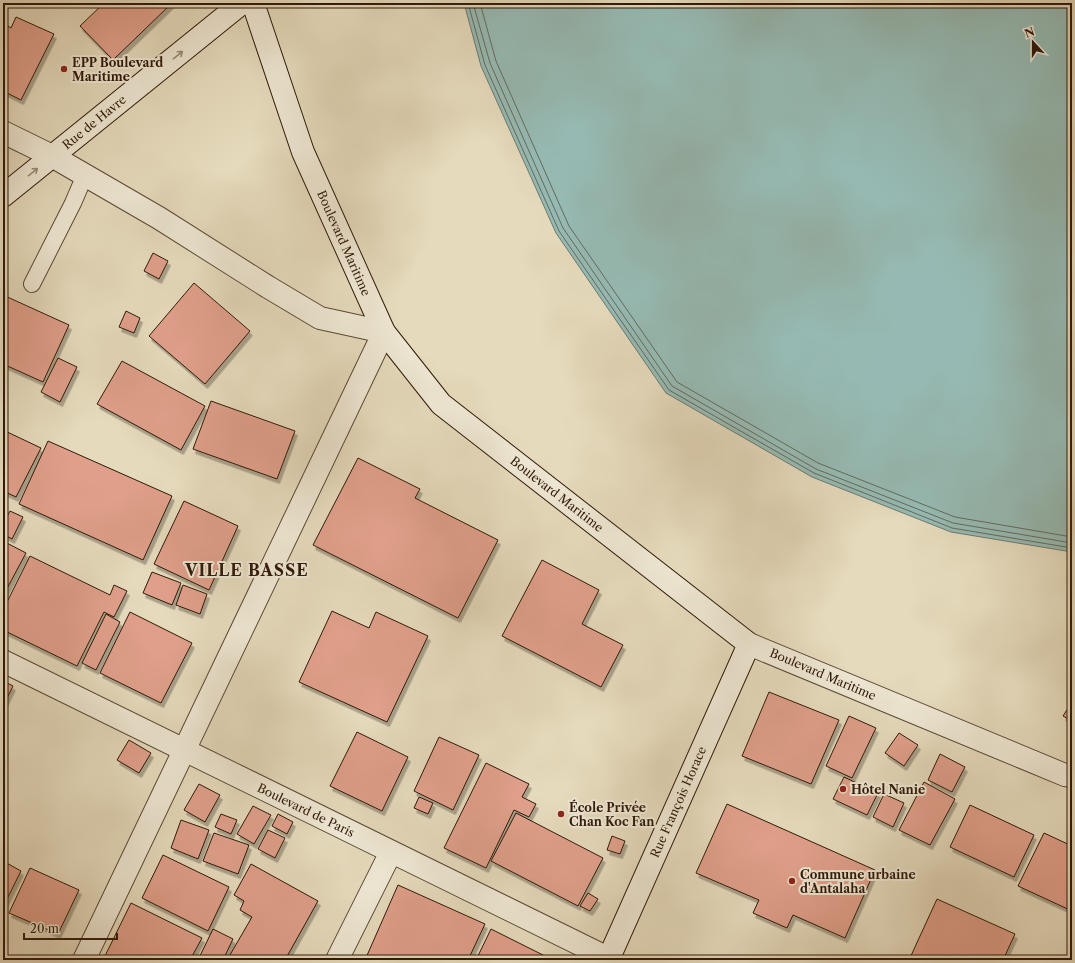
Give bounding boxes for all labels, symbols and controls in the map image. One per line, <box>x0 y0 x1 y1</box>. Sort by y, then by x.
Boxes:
north arrow <box>1013 22 1053 62</box>
text: N <box>1022 24 1037 41</box>
one-way arrow <box>172 50 183 59</box>
place label: EPP Boulevard Maritime <box>72 55 163 84</box>
marker: EPP Boulevard Maritime <box>59 64 69 74</box>
street label: Rue de Havre <box>59 92 129 152</box>
one-way arrow <box>28 167 39 176</box>
street label: Boulevard Maritime <box>314 188 374 298</box>
street label: Boulevard Maritime <box>507 453 607 535</box>
district label: VILLE BASSE <box>184 560 309 580</box>
street label: Boulevard Maritime <box>768 645 879 703</box>
street label: Rue François Horace <box>647 744 709 860</box>
street label: Boulevard de Paris <box>255 780 357 840</box>
place label: Hôtel Nanie <box>851 782 925 797</box>
marker: Hôtel Nanie <box>838 784 848 794</box>
place label: École Privée Chan Koc Fan <box>569 799 655 829</box>
marker: École Privée Chan Koc Fan <box>556 809 566 819</box>
place label: Commune urbaine d'Antalaha <box>800 867 916 896</box>
marker: Commune urbaine d'Antalaha <box>787 876 797 886</box>
scale bar <box>24 915 117 941</box>
text: 20 m <box>30 921 59 936</box>

